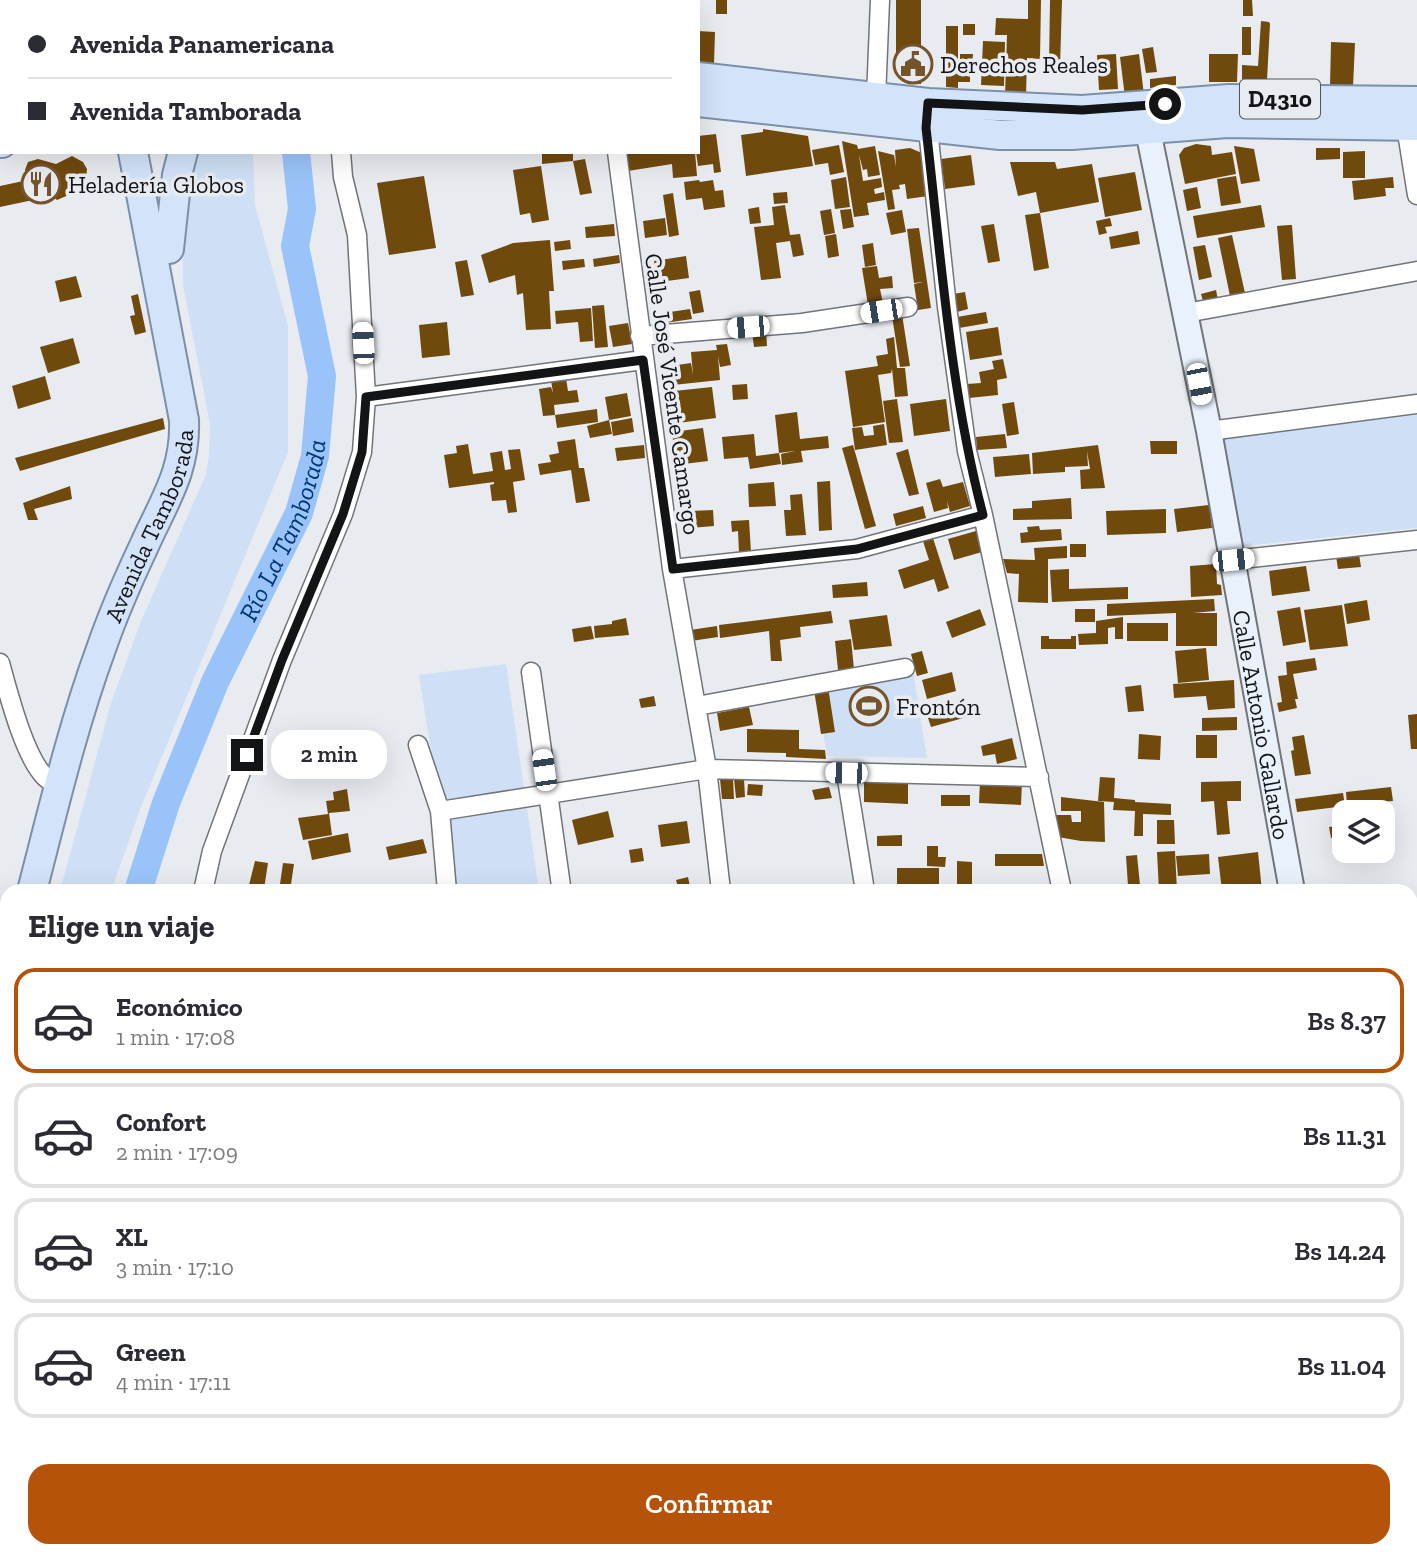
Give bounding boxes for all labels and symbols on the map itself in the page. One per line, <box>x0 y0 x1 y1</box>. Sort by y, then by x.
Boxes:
public building icon: Derechos Reales <box>892 43 934 85</box>
place label: Derechos Reales <box>940 50 1108 79</box>
road number: D4310 <box>1240 80 1320 118</box>
route start <box>1149 88 1181 120</box>
restaurant icon: Heladería Globos <box>20 163 62 205</box>
place label: Heladería Globos <box>68 170 244 199</box>
street label: Calle José Vicente Camargo <box>639 252 707 536</box>
car <box>859 297 904 325</box>
car <box>727 315 770 339</box>
car <box>352 321 375 365</box>
car <box>1185 361 1214 407</box>
street label: Avenida Tamborada <box>98 428 199 626</box>
water label: Río La Tamborada <box>232 438 332 626</box>
car <box>1212 547 1255 573</box>
street label: Calle Antonio Gallardo <box>1227 608 1297 842</box>
sports icon: Frontón <box>848 685 890 727</box>
place label: Frontón <box>896 692 981 721</box>
callout: 2 min <box>272 730 387 780</box>
route end <box>231 739 263 771</box>
car <box>531 748 558 792</box>
car <box>825 762 868 784</box>

